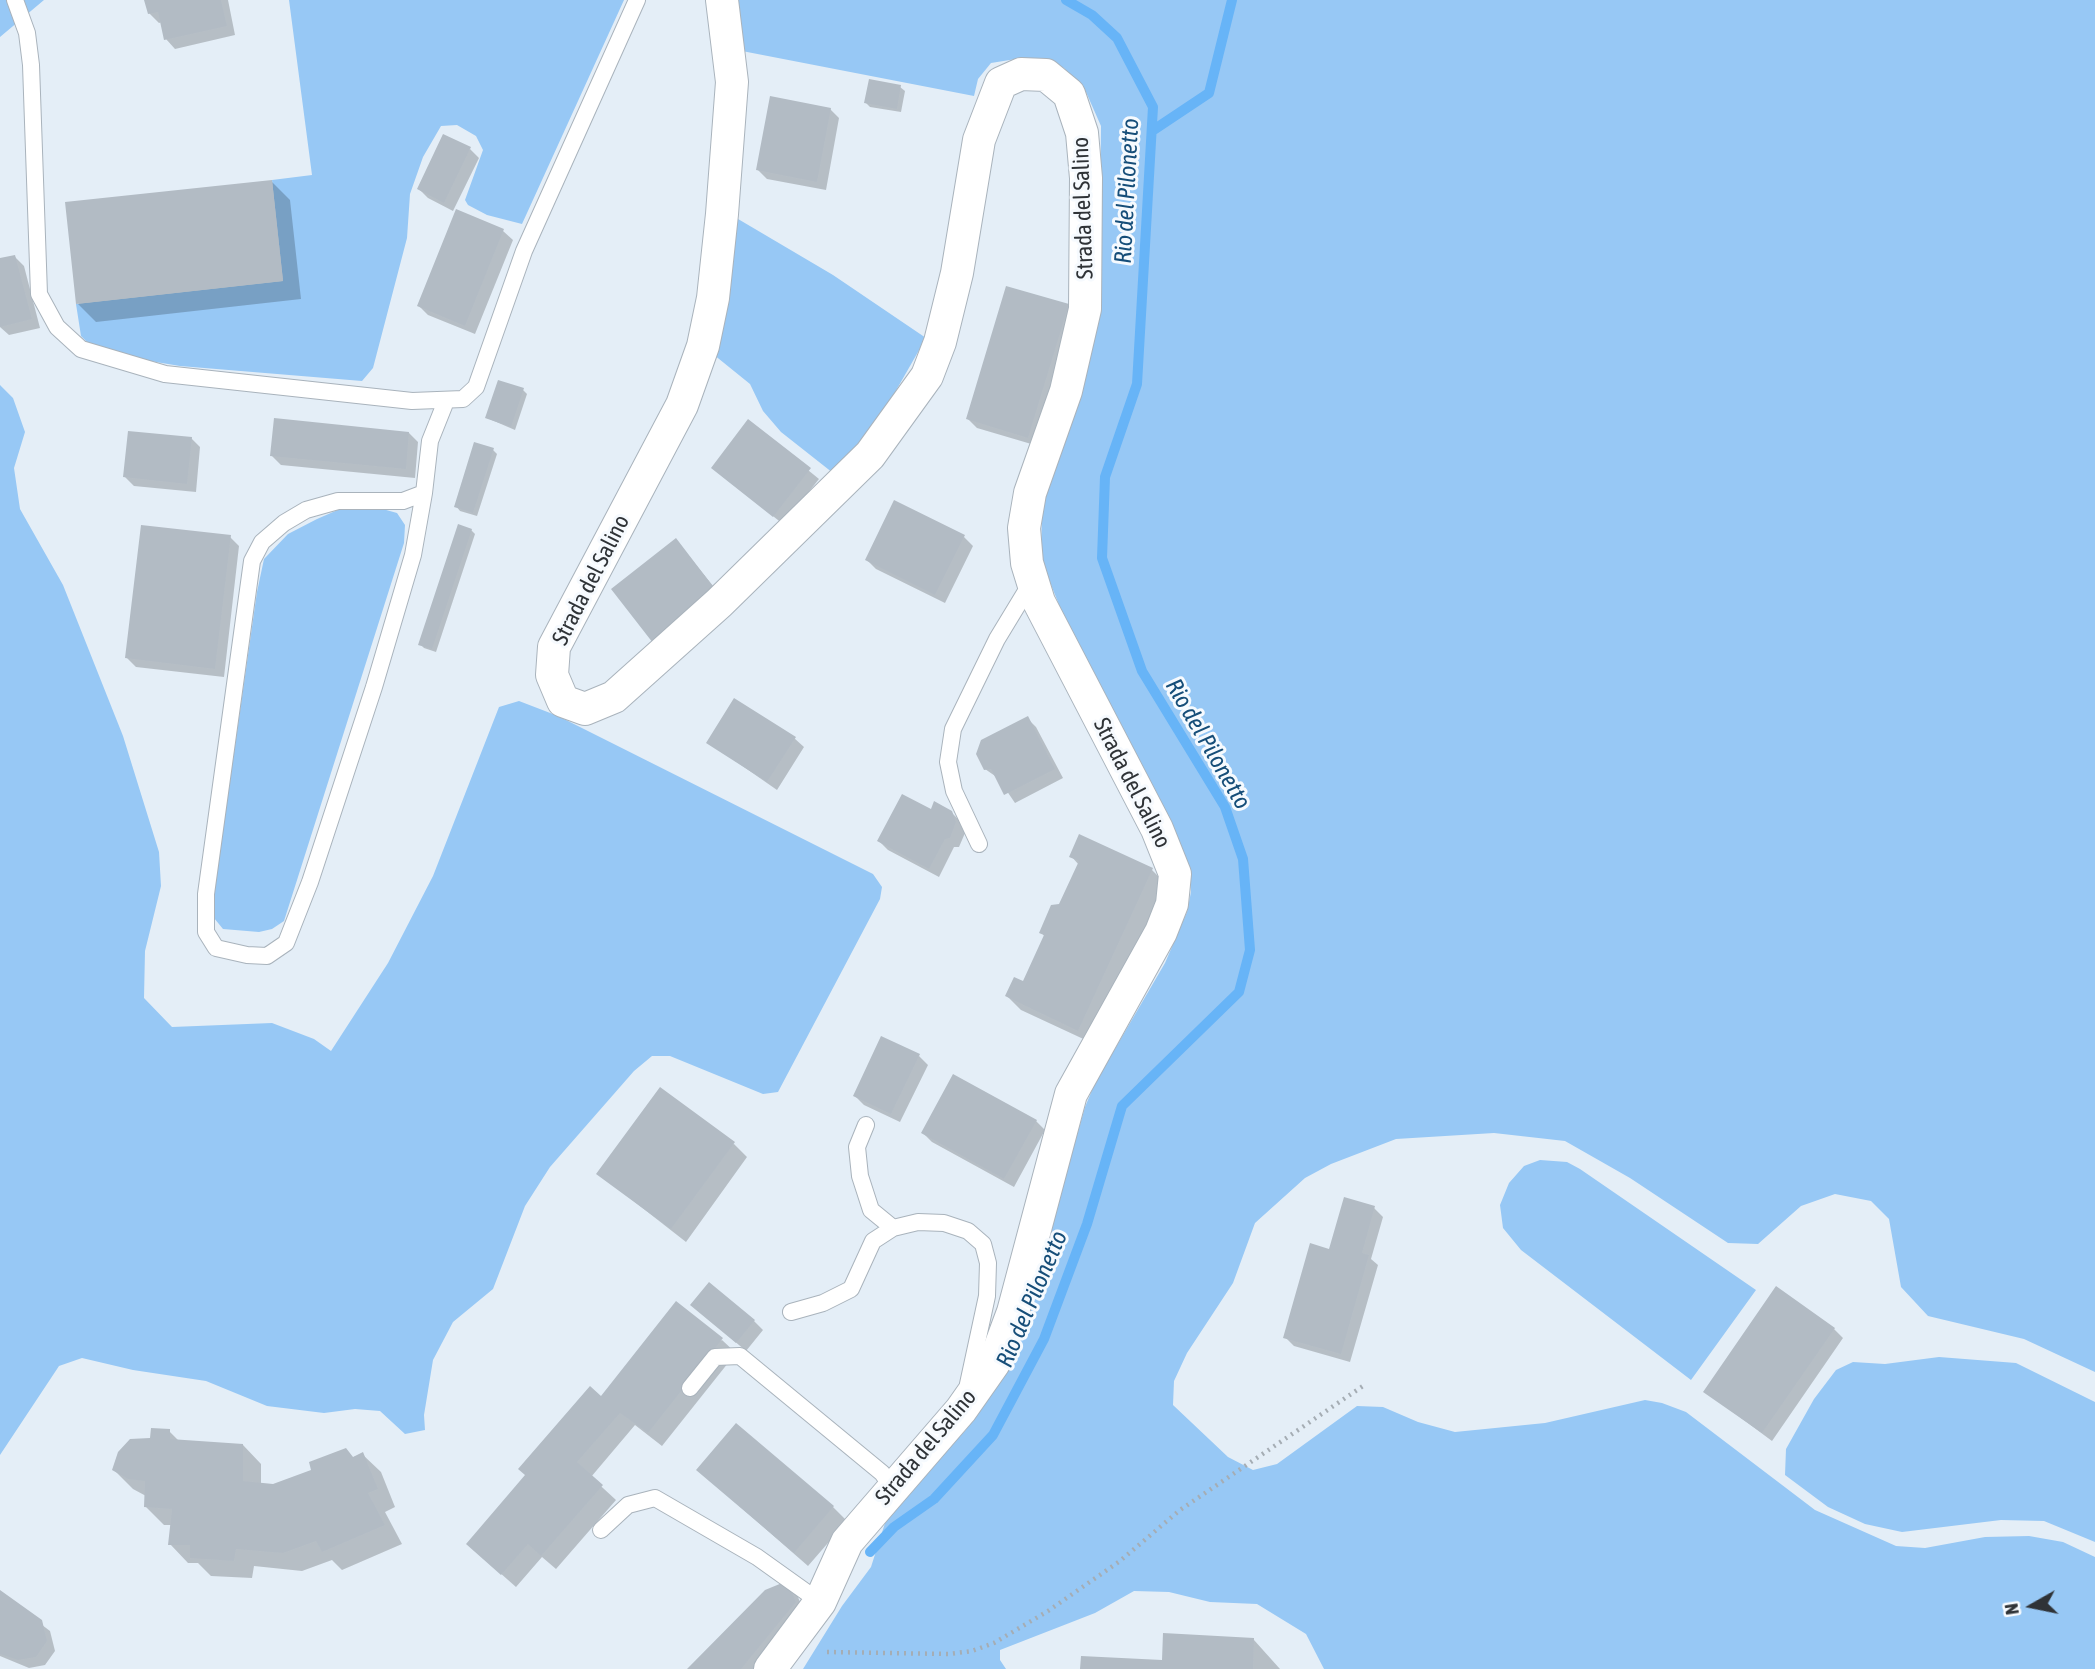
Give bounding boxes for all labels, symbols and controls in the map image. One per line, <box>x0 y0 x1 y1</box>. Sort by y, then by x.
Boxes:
water label: Rio del Pilonetto <box>1109 118 1145 264</box>
street label: Strada del Salino <box>1067 136 1099 280</box>
street label: Strada del Salino <box>546 510 636 650</box>
water label: Rio del Pilonetto <box>1159 674 1257 814</box>
street label: Strada del Salino <box>1087 713 1177 853</box>
water label: Rio del Pilonetto <box>990 1226 1074 1372</box>
street label: Strada del Salino <box>870 1384 982 1510</box>
north arrow <box>1997 1571 2067 1641</box>
text: N <box>2000 1602 2023 1617</box>

